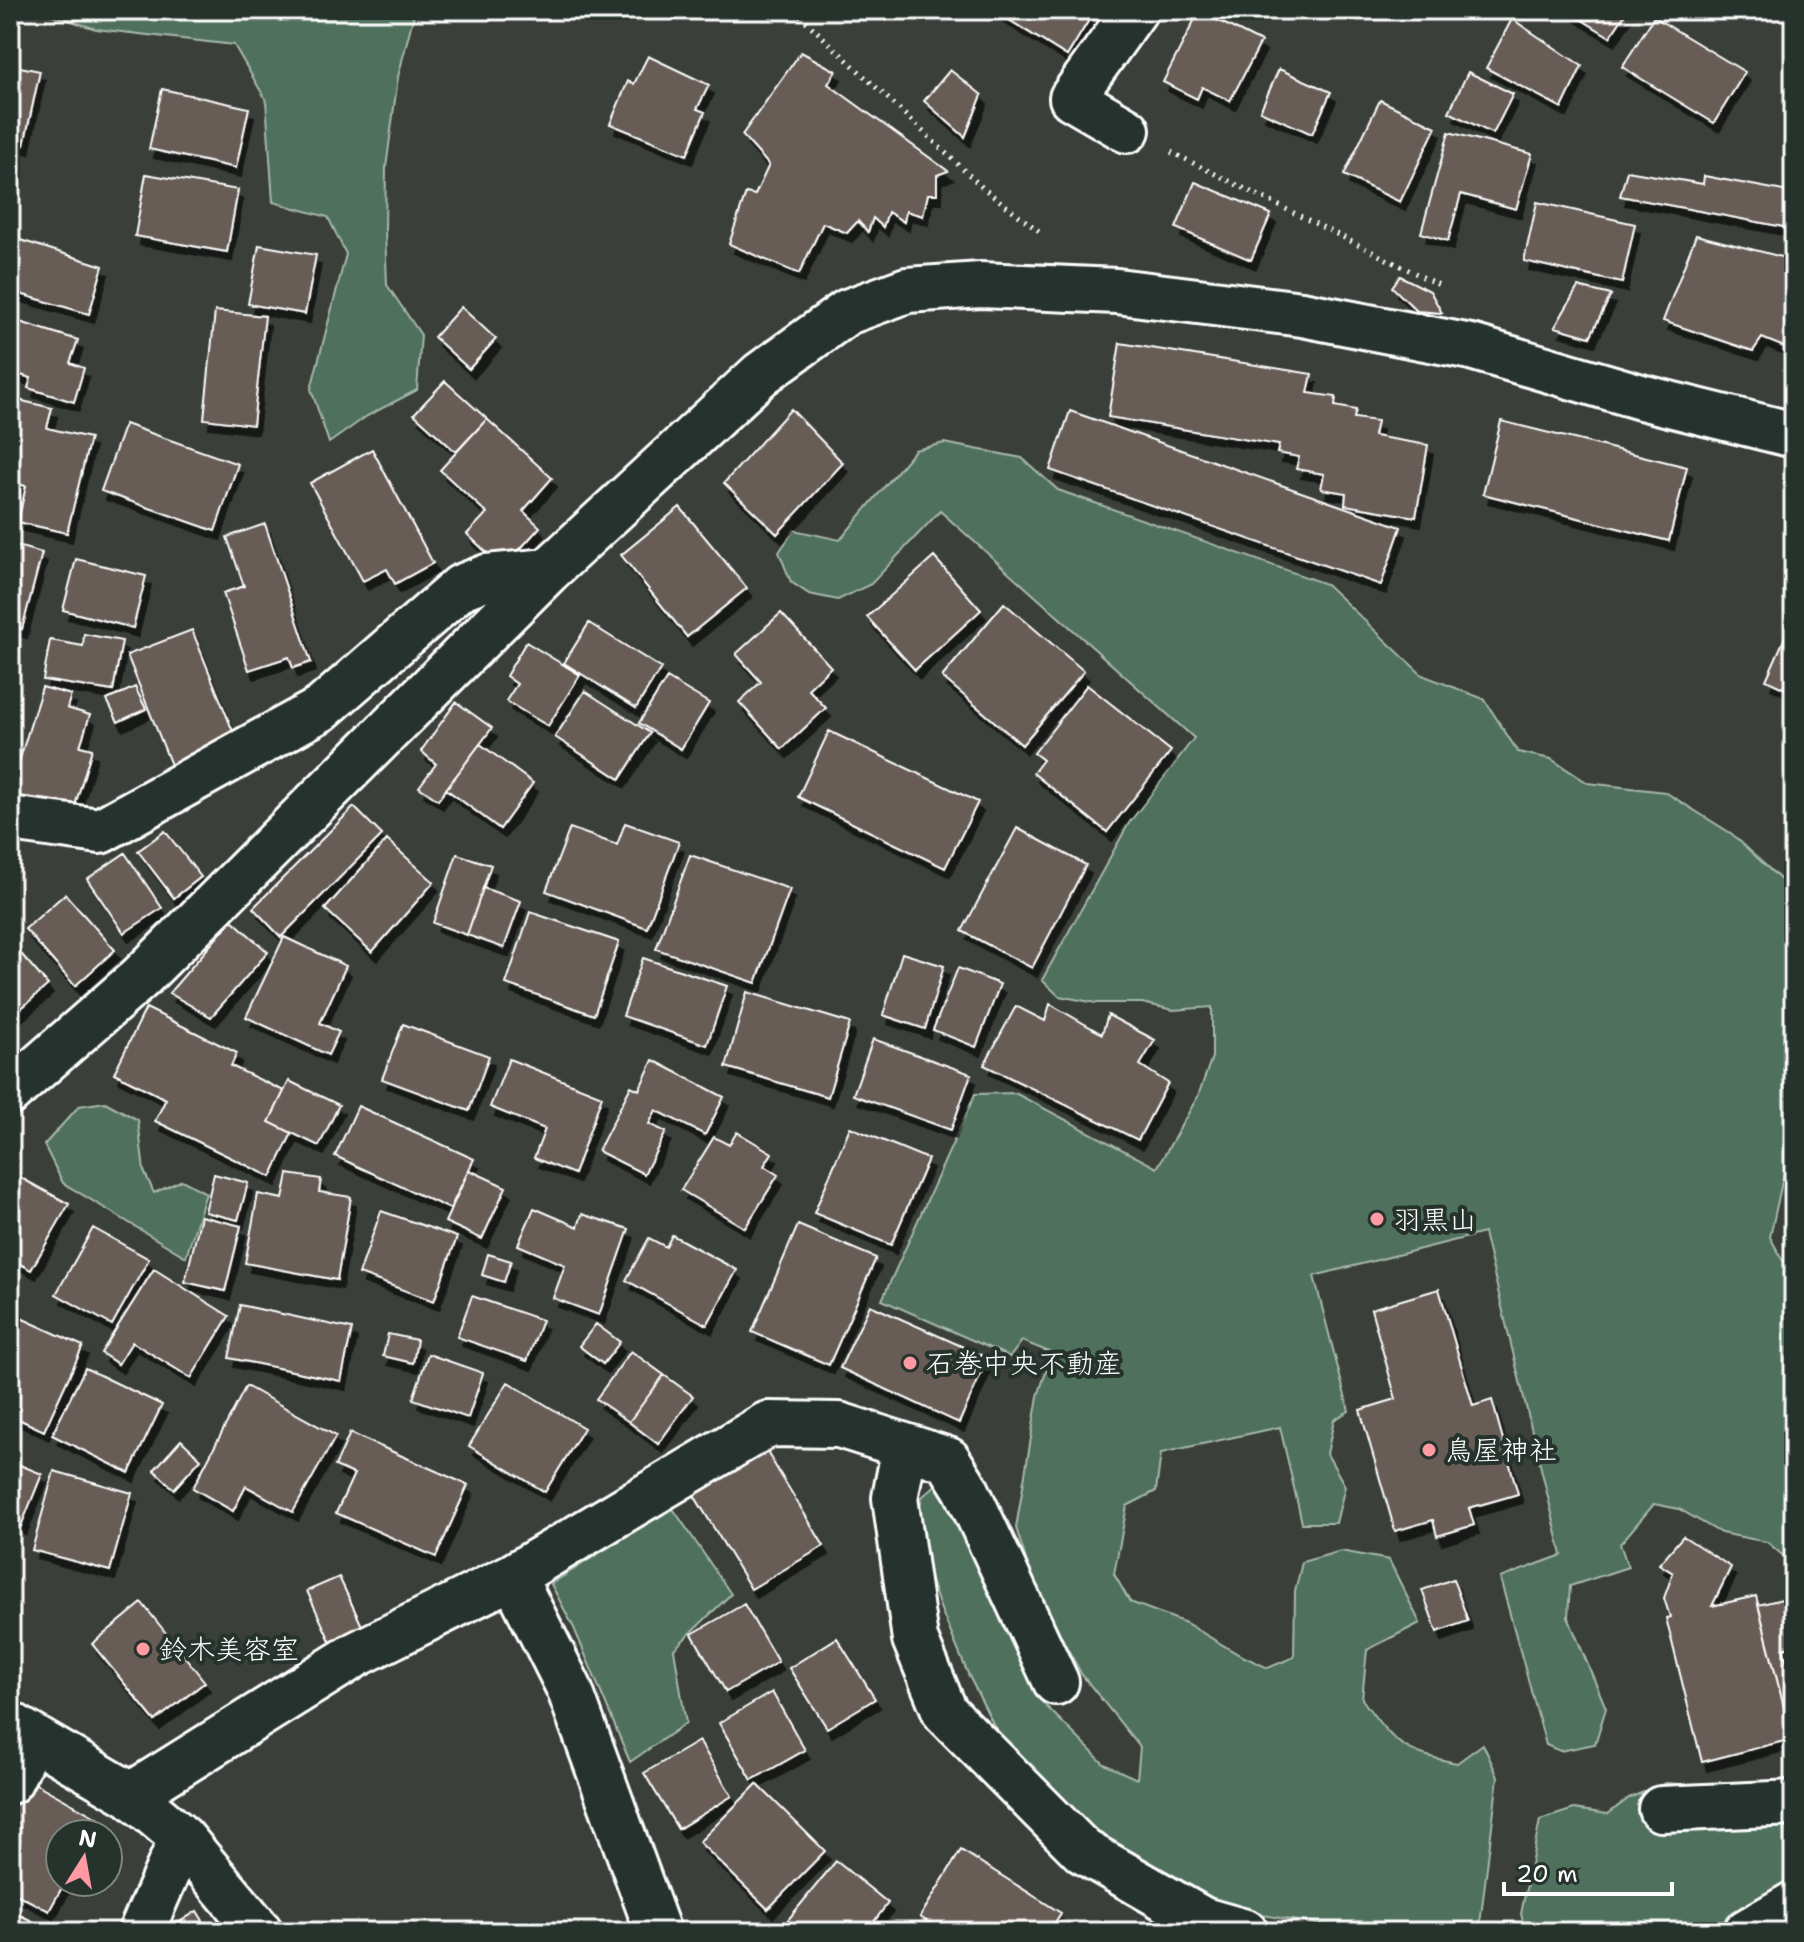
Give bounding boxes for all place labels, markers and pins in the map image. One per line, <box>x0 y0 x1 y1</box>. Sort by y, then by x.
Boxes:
place label: 羽黒山 <box>1393 1200 1477 1238</box>
marker: 羽黒山 <box>1368 1210 1386 1228</box>
place label: 石巻中央不動産 <box>926 1344 1122 1382</box>
marker: 石巻中央不動産 <box>901 1354 919 1372</box>
place label: 鳥屋神社 <box>1445 1431 1557 1469</box>
marker: 鳥屋神社 <box>1420 1441 1438 1459</box>
place label: 鈴木美容室 <box>159 1630 299 1668</box>
marker: 鈴木美容室 <box>134 1640 152 1658</box>

